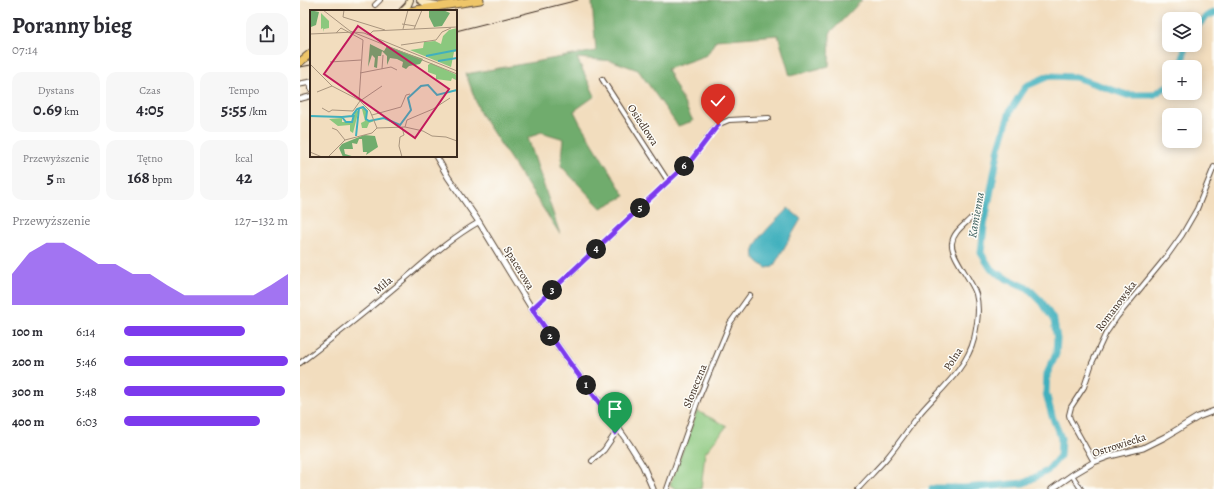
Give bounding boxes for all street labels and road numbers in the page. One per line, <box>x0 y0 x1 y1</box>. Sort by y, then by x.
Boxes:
street label: Osiedlowa <box>624 101 662 149</box>
street label: Spacerowa <box>500 243 538 293</box>
street label: Miła <box>370 272 396 297</box>
street label: Romanowska <box>1092 277 1141 334</box>
street label: Polna <box>940 344 967 374</box>
street label: Słoneczna <box>679 361 711 410</box>
street label: Ostrowiecka <box>1090 429 1149 461</box>

